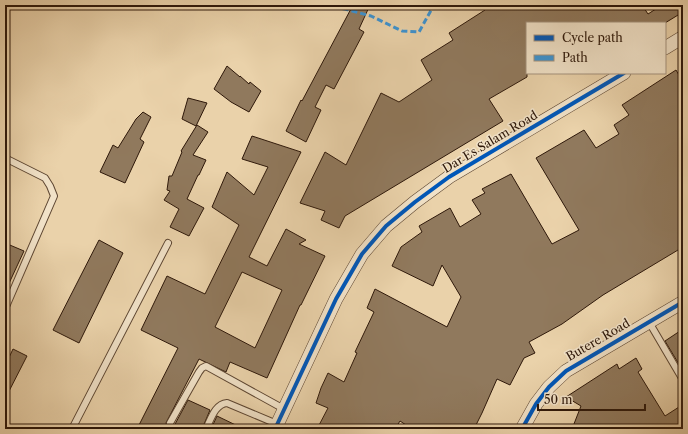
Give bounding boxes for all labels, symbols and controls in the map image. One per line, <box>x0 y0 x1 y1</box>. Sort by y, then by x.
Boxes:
legend <box>526 22 666 74</box>
text: Cycle path <box>562 30 623 45</box>
text: Path <box>562 50 588 65</box>
street label: Dar Es Salam Road <box>440 107 541 176</box>
street label: Butere Road <box>563 315 633 364</box>
scale bar <box>538 386 645 412</box>
text: 50 m <box>544 392 573 407</box>

